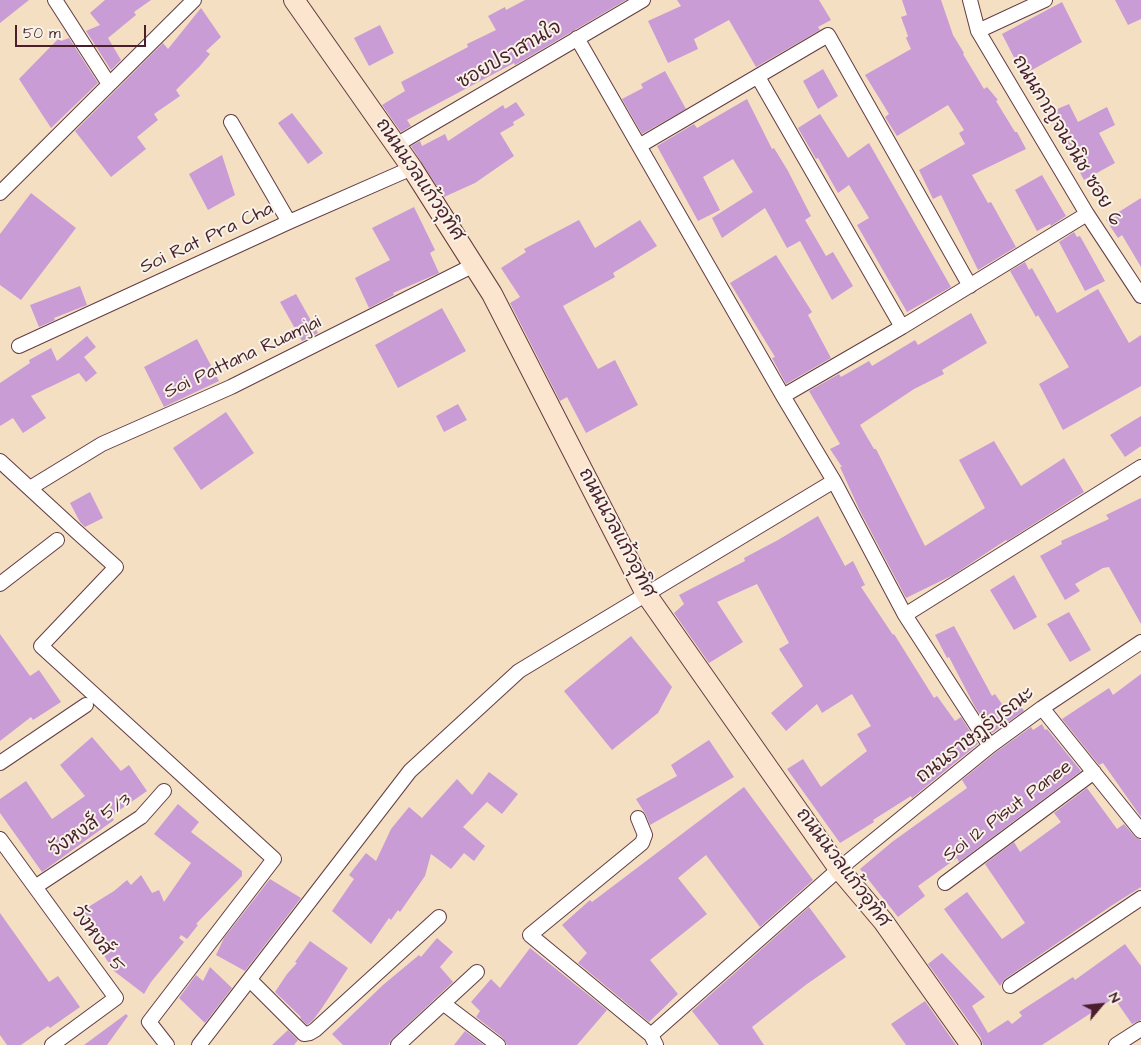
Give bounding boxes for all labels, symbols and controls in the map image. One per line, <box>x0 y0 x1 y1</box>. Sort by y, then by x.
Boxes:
scale bar <box>18 15 149 47</box>
street label: ซอยปราสานใจ <box>454 17 566 95</box>
text: 50 m <box>23 23 61 44</box>
street label: ถนนกาญจนวนิช ซอย 6 <box>1006 52 1126 230</box>
street label: ถนนนวลแก้วอุทิศ <box>370 115 468 245</box>
street label: Soi Rat Pra Cha <box>137 198 277 280</box>
street label: Soi Pattana Ruamjai <box>161 312 325 404</box>
street label: ถนนนวลแก้วอุทิศ <box>572 465 660 601</box>
street label: ถนนราษฎร์บูรณะ <box>912 683 1040 789</box>
street label: Soi 12 Pisut Panee <box>939 756 1077 868</box>
street label: วังหงส์ 5/3 <box>46 789 136 863</box>
street label: ถนนนวลแก้วอุทิศ <box>790 804 894 932</box>
street label: วังหงส์ 5 <box>65 902 129 978</box>
north arrow <box>1076 980 1126 1030</box>
text: N <box>1103 989 1125 1007</box>

